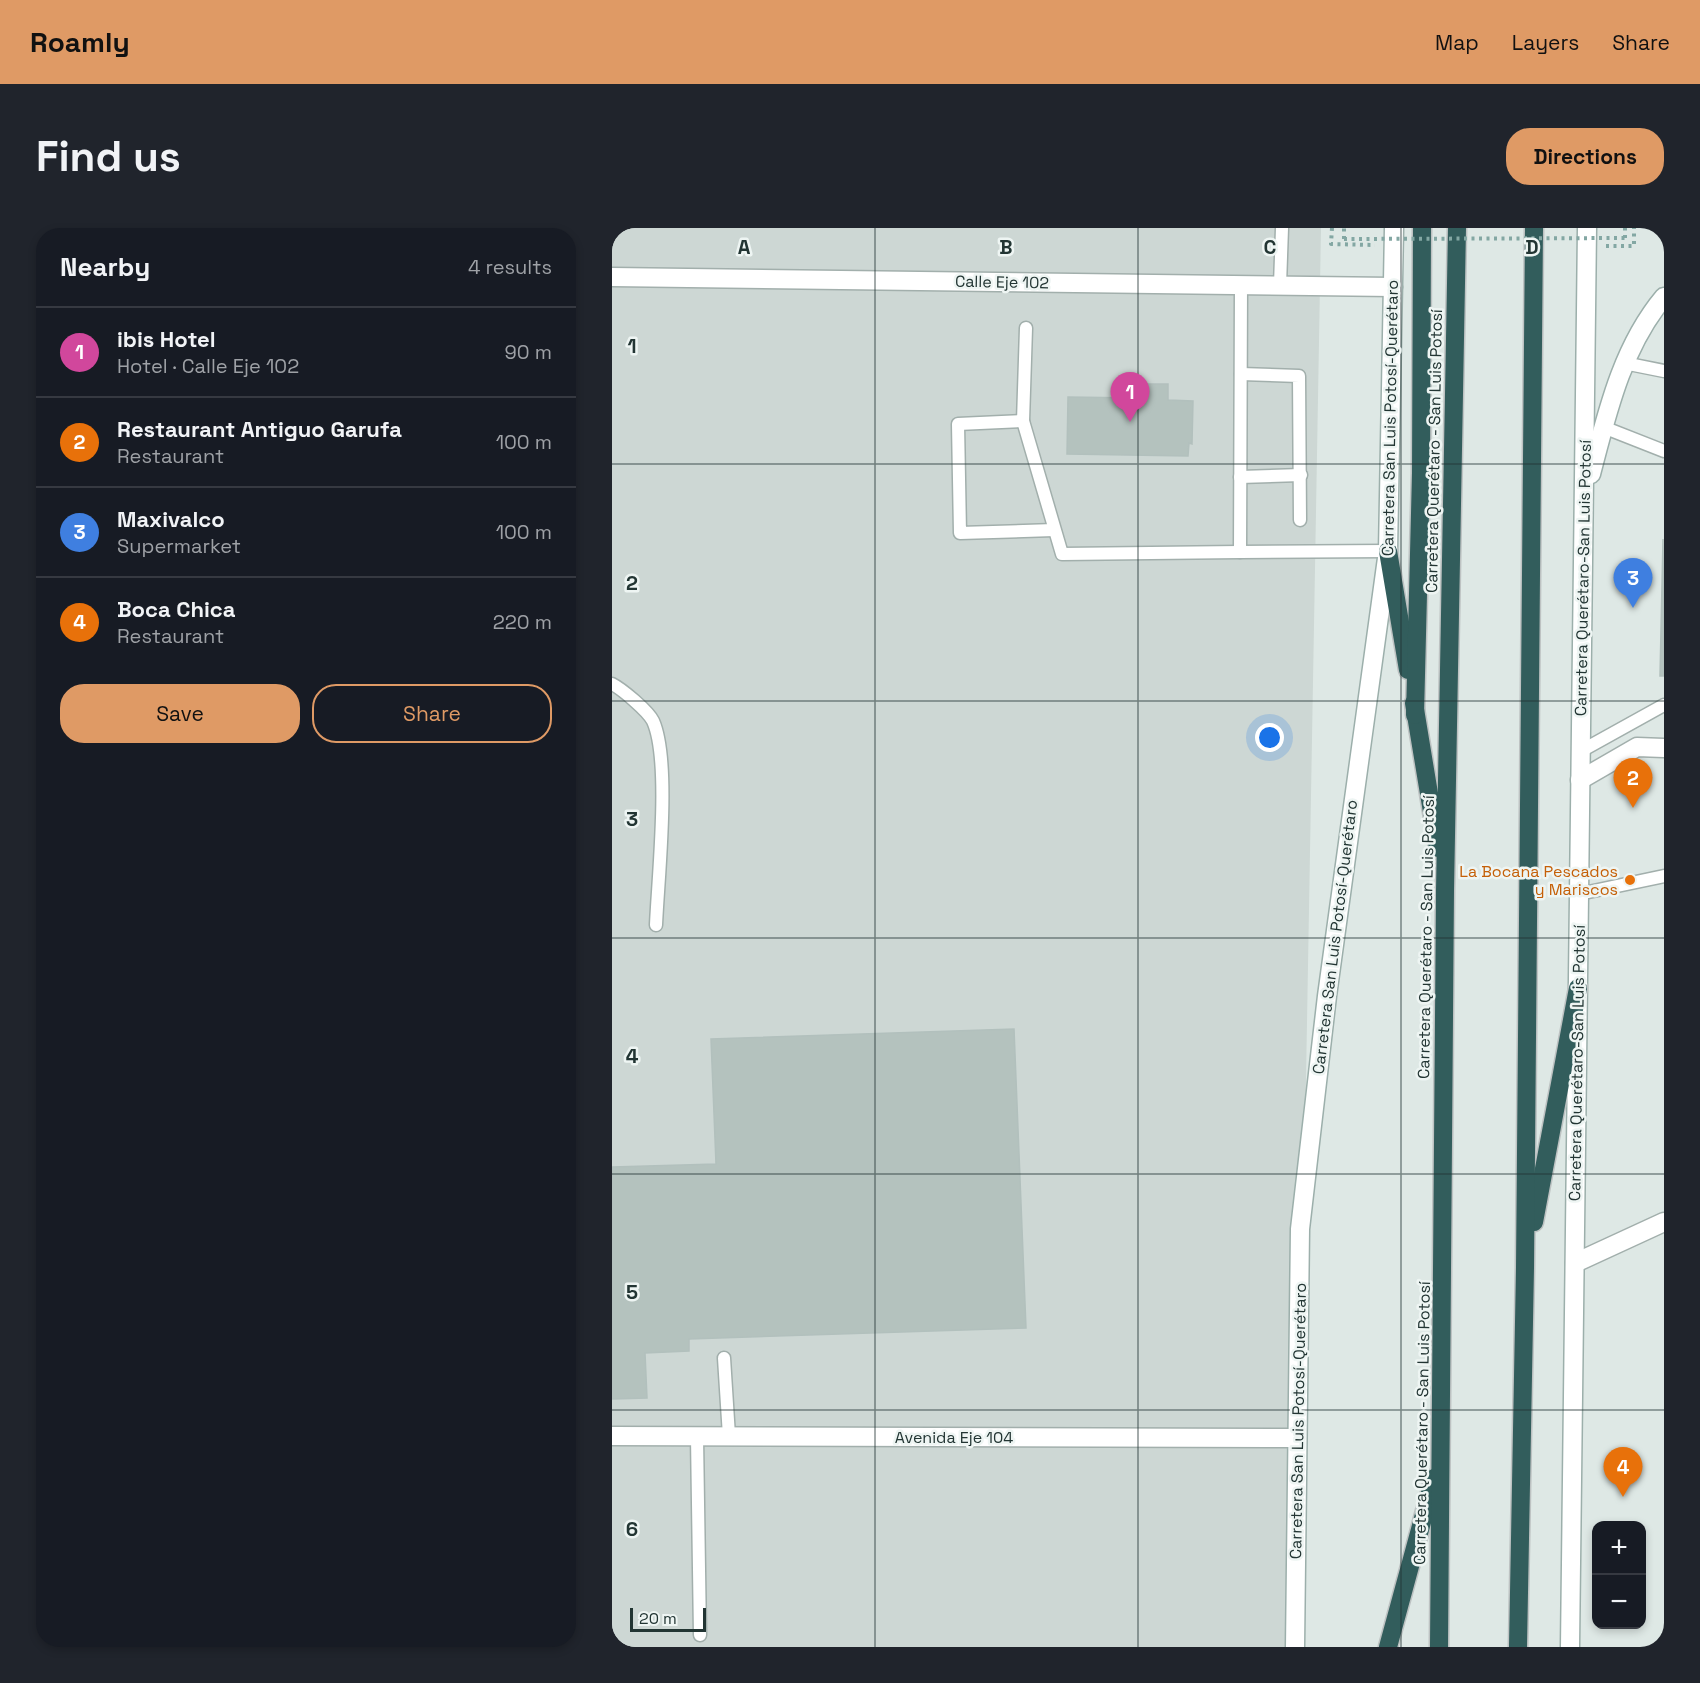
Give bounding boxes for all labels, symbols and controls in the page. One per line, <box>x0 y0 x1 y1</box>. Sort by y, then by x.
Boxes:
text: Roamly <box>30 24 130 60</box>
text: Map <box>1435 29 1479 56</box>
text: Layers <box>1512 29 1579 56</box>
text: Share <box>1612 29 1670 56</box>
button: Directions <box>1506 128 1664 185</box>
text: Find us <box>36 130 181 183</box>
text: A <box>738 234 751 260</box>
text: B <box>999 234 1013 260</box>
text: C <box>1264 234 1277 260</box>
text: D <box>1525 234 1539 260</box>
text: Nearby <box>60 250 150 284</box>
text: 4 results <box>468 254 552 280</box>
street label: Calle Eje 102 <box>955 271 1049 293</box>
street label: Carretera San Luis Potosí-Querétaro <box>1377 280 1403 556</box>
street label: Carretera Querétaro - San Luis Potosí <box>1421 309 1447 593</box>
text: ibis Hotel <box>117 325 216 353</box>
text: 1 <box>627 333 637 359</box>
text: 1 <box>75 339 84 365</box>
text: 90 m <box>505 339 552 365</box>
text: Hotel · Calle Eje 102 <box>117 353 299 379</box>
pin: 1 <box>1110 372 1150 422</box>
text: Restaurant Antiguo Garufa <box>117 415 402 443</box>
text: 2 <box>74 429 85 455</box>
text: 100 m <box>496 429 552 455</box>
street label: Carretera Querétaro-San Luis Potosí <box>1570 440 1596 716</box>
text: Restaurant <box>117 443 224 469</box>
text: Maxivalco <box>117 505 225 533</box>
text: 3 <box>73 519 86 545</box>
text: 100 m <box>496 519 552 545</box>
text: Supermarket <box>117 533 241 559</box>
pin: 3 <box>1614 558 1652 608</box>
text: 2 <box>626 570 638 596</box>
text: Boca Chica <box>117 595 235 623</box>
text: 4 <box>73 609 86 635</box>
text: 220 m <box>493 609 552 635</box>
text: Restaurant <box>117 623 224 649</box>
button: Save <box>60 684 300 743</box>
button: Share <box>312 684 552 743</box>
your location <box>1255 723 1284 752</box>
pin: 2 <box>1614 758 1652 808</box>
street label: Carretera Querétaro - San Luis Potosí <box>1413 795 1439 1079</box>
street label: Carretera San Luis Potosí-Querétaro <box>1308 799 1362 1075</box>
text: 3 <box>626 806 638 832</box>
place label: La Bocana Pescados y Mariscos <box>1459 861 1618 900</box>
marker: La Bocana Pescados y Mariscos <box>1623 873 1637 887</box>
street label: Carretera Querétaro-San Luis Potosí <box>1564 925 1590 1201</box>
text: 4 <box>626 1043 639 1069</box>
text: 5 <box>626 1279 638 1305</box>
street label: Carretera Querétaro - San Luis Potosí <box>1409 1281 1435 1565</box>
street label: Carretera San Luis Potosí-Querétaro <box>1285 1283 1311 1559</box>
street label: Avenida Eje 104 <box>895 1427 1013 1448</box>
pin: 4 <box>1604 1448 1642 1497</box>
text: 6 <box>626 1516 638 1542</box>
map controls <box>1592 1521 1646 1629</box>
button: + <box>1592 1521 1646 1575</box>
button: − <box>1592 1575 1646 1629</box>
scale bar <box>630 1605 706 1632</box>
text: 20 m <box>639 1608 677 1629</box>

